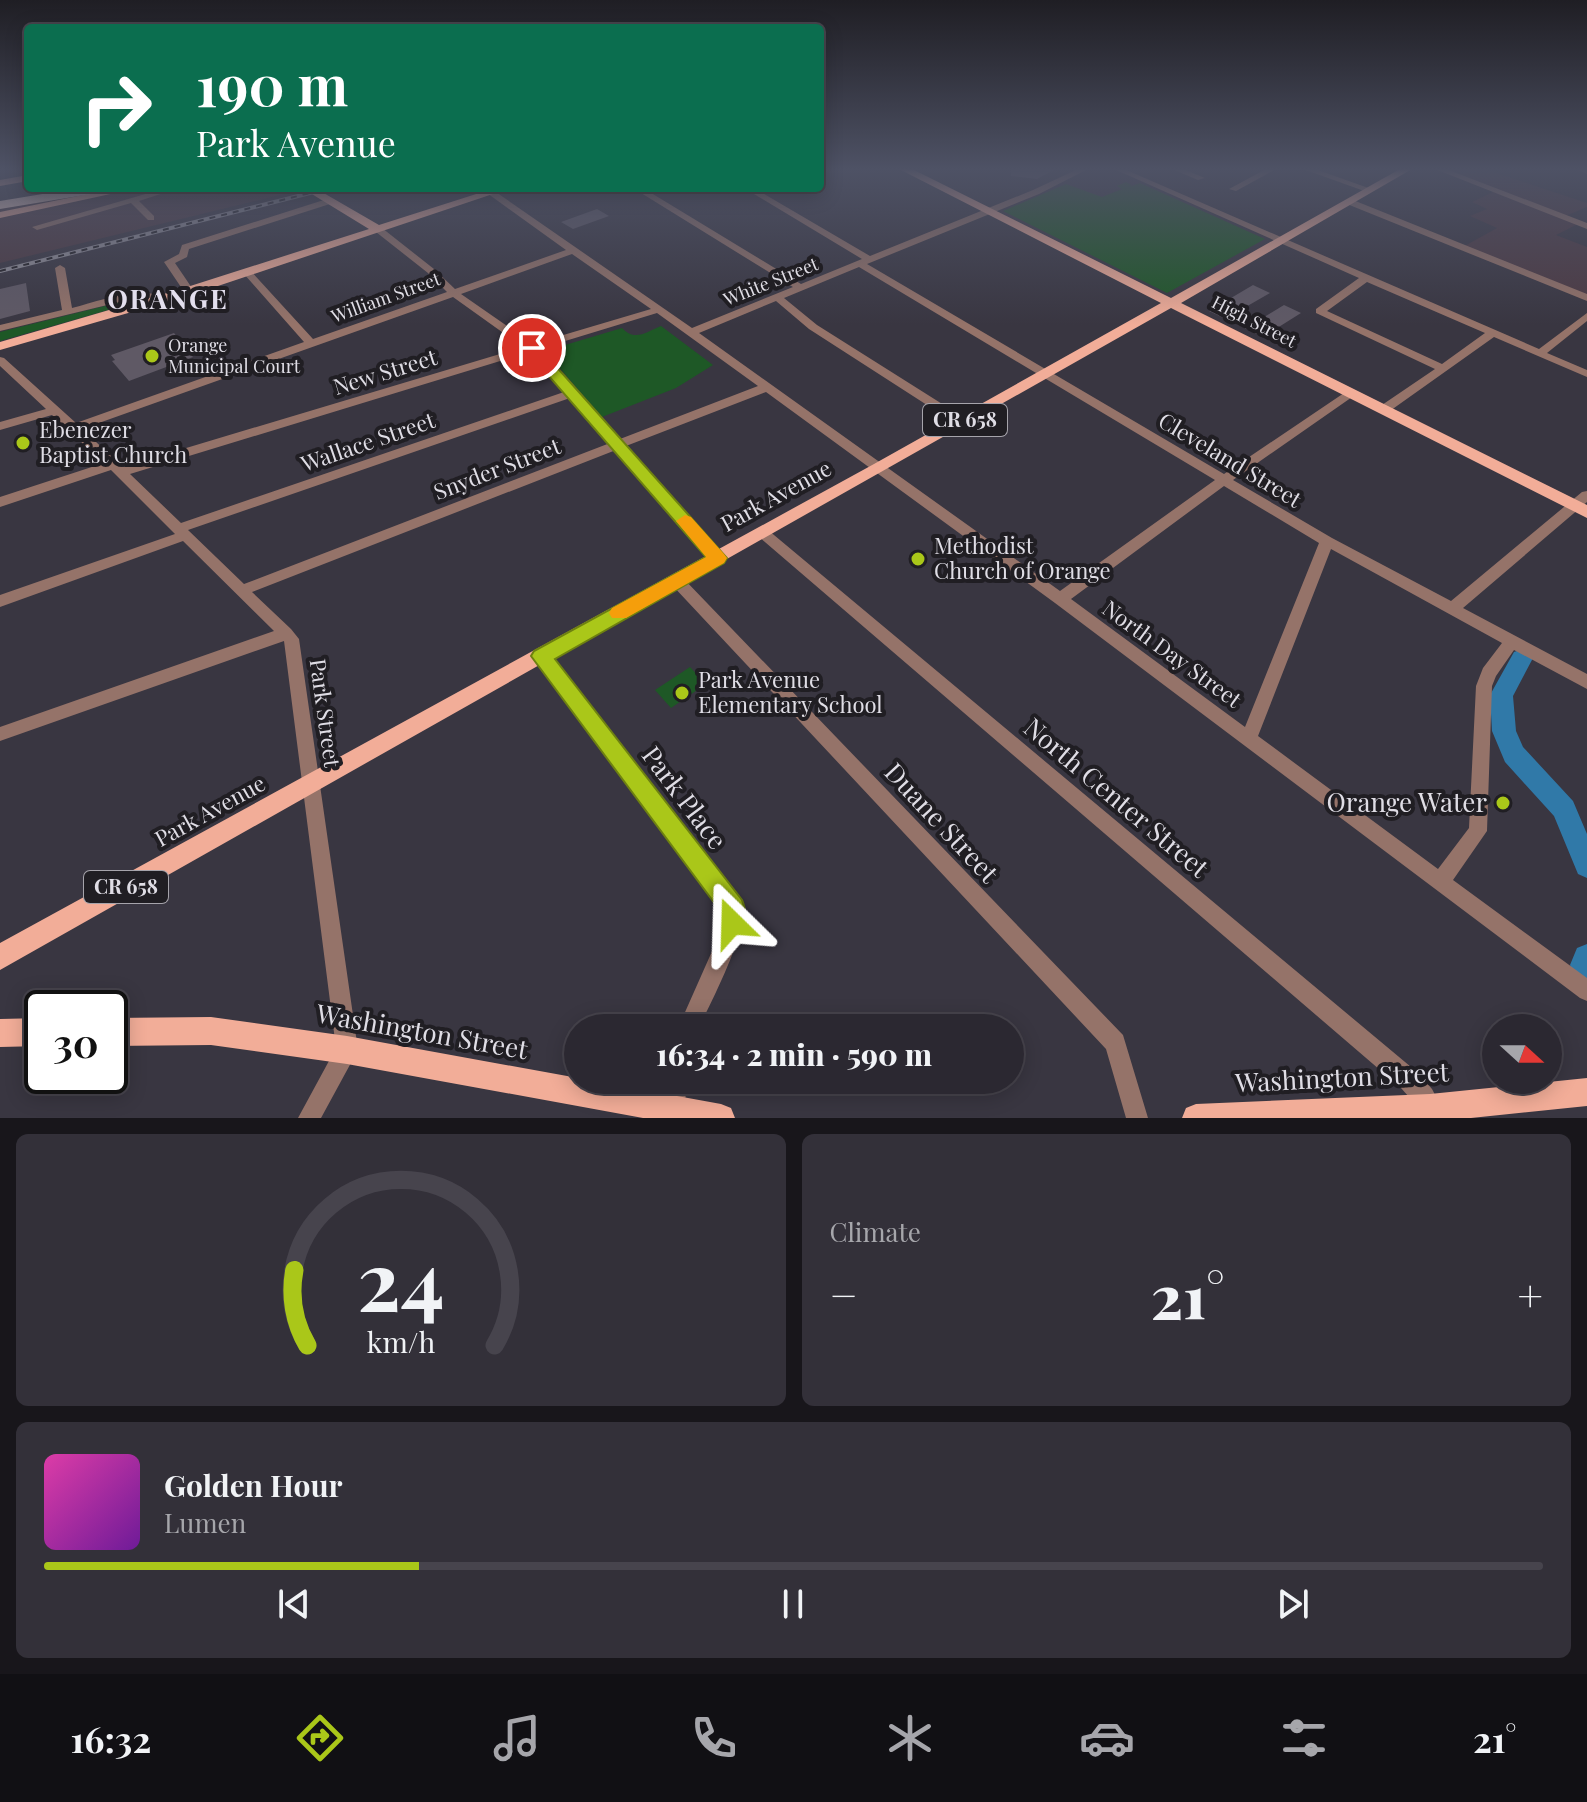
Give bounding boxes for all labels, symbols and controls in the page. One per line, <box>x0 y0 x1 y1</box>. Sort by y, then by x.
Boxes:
text: 190 m <box>196 46 348 121</box>
icon: right <box>64 56 168 160</box>
text: Park Avenue <box>196 118 396 166</box>
street label: White Street <box>719 251 822 311</box>
street label: William Street <box>327 266 444 328</box>
district label: ORANGE <box>107 281 229 316</box>
street label: High Street <box>1208 290 1301 353</box>
pin <box>498 314 566 382</box>
icon: arrive <box>510 326 554 370</box>
place label: Orange Municipal Court <box>168 333 301 378</box>
street label: New Street <box>329 341 441 401</box>
marker: Orange Municipal Court <box>143 347 161 365</box>
street label: Wallace Street <box>296 404 440 478</box>
road number: CR 658 <box>923 404 1007 436</box>
street label: Cleveland Street <box>1153 405 1309 514</box>
place label: Ebenezer Baptist Church <box>39 414 187 469</box>
street label: Snyder Street <box>429 430 565 506</box>
marker: Ebenezer Baptist Church <box>14 434 32 452</box>
street label: Park Avenue <box>715 452 836 538</box>
place label: Methodist Church of Orange <box>934 530 1111 585</box>
marker: Methodist Church of Orange <box>909 550 927 568</box>
street label: North Day Street <box>1097 593 1249 714</box>
street label: Park Street <box>304 657 349 770</box>
place label: Park Avenue Elementary School <box>698 664 883 719</box>
marker: Park Avenue Elementary School <box>673 684 691 702</box>
street label: North Center Street <box>1017 709 1217 885</box>
street label: Park Place <box>635 738 735 856</box>
street label: Duane Street <box>878 755 1007 890</box>
street label: Park Avenue <box>149 767 270 853</box>
place label: Orange Water <box>1327 784 1487 819</box>
marker: Orange Water <box>1494 794 1512 812</box>
road number: CR 658 <box>84 871 168 903</box>
position arrow <box>690 881 774 965</box>
speed limit sign: 30 <box>24 990 128 1094</box>
street label: Washington Street <box>313 995 531 1066</box>
north arrow <box>1482 1014 1562 1094</box>
map controls <box>1482 1014 1562 1094</box>
text: 16:34 · 2 min · 590 m <box>656 1034 932 1074</box>
street label: Washington Street <box>1233 1053 1450 1100</box>
text: Climate <box>830 1214 921 1249</box>
text: 24 <box>357 1222 444 1333</box>
text: 21° <box>1151 1254 1224 1334</box>
text: − <box>830 1264 858 1323</box>
text: + <box>1517 1264 1543 1323</box>
text: km/h <box>366 1322 435 1360</box>
text: Golden Hour <box>164 1465 343 1505</box>
text: Lumen <box>164 1505 246 1540</box>
icon: previous <box>272 1582 316 1626</box>
icon: pause <box>771 1582 815 1626</box>
icon: next <box>1271 1582 1315 1626</box>
icon: directions <box>292 1710 348 1766</box>
icon: music <box>489 1710 545 1766</box>
icon: phone <box>686 1710 742 1766</box>
icon: climate <box>882 1710 938 1766</box>
icon: car <box>1079 1710 1135 1766</box>
icon: filters <box>1276 1710 1332 1766</box>
text: 16:32 <box>70 1714 151 1762</box>
text: 21° <box>1473 1714 1517 1762</box>

